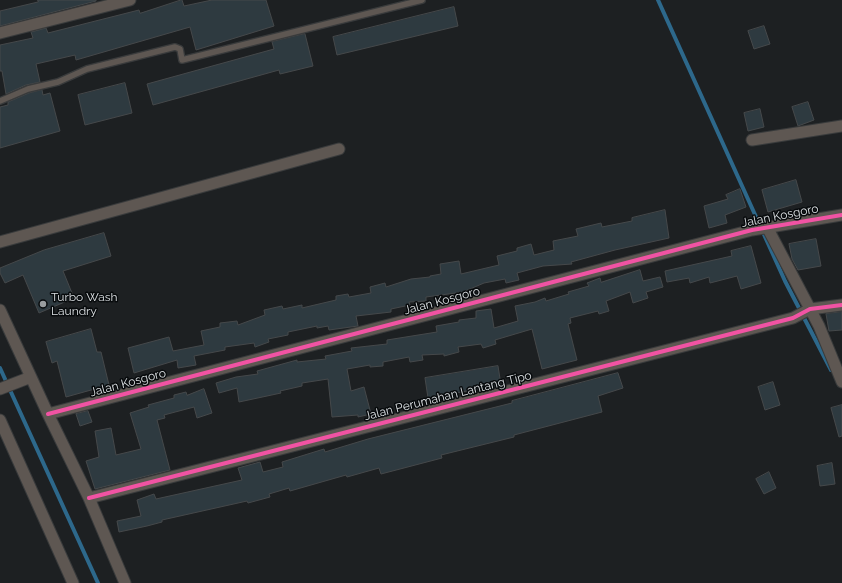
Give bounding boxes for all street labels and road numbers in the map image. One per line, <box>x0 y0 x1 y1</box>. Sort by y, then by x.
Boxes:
street label: Jalan Kosgoro <box>740 201 820 231</box>
street label: Jalan Kosgoro <box>402 284 482 318</box>
street label: Jalan Kosgoro <box>88 366 168 400</box>
street label: Jalan Perumahan Lantang Tipo <box>363 368 533 424</box>

